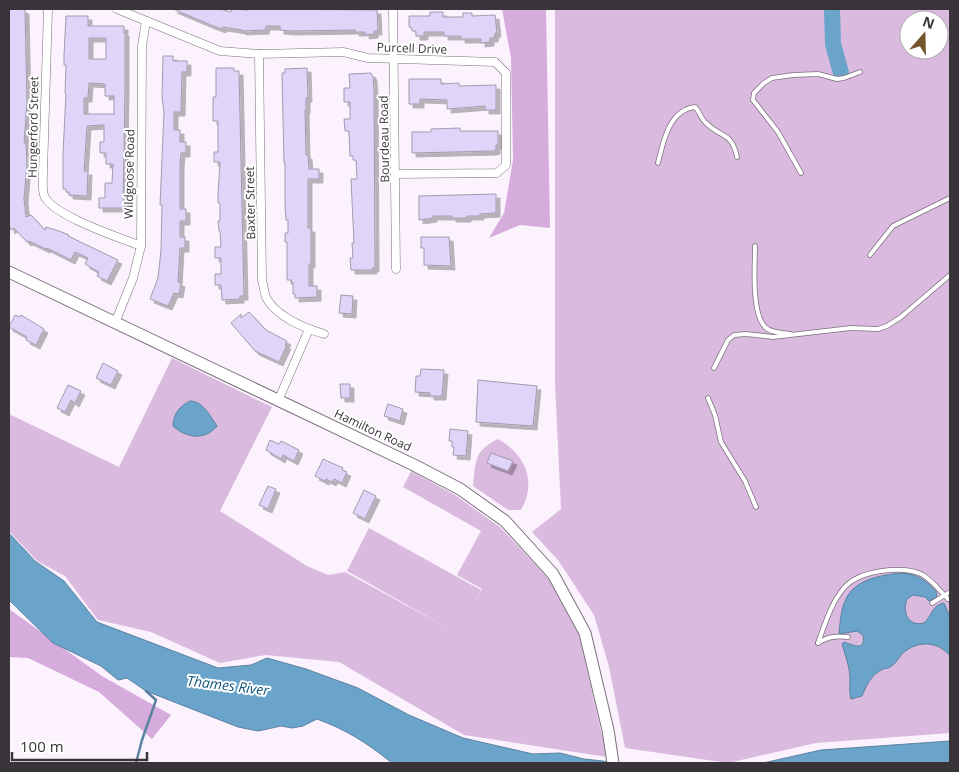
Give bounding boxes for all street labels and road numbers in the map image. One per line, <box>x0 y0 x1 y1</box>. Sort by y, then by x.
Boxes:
street label: Purcell Drive <box>376 38 448 58</box>
street label: Hungerford Street <box>24 76 42 178</box>
street label: Bourdeau Road <box>375 95 393 183</box>
street label: Wildgoose Road <box>120 129 138 219</box>
street label: Baxter Street <box>241 166 259 240</box>
street label: Hamilton Road <box>332 405 414 455</box>

